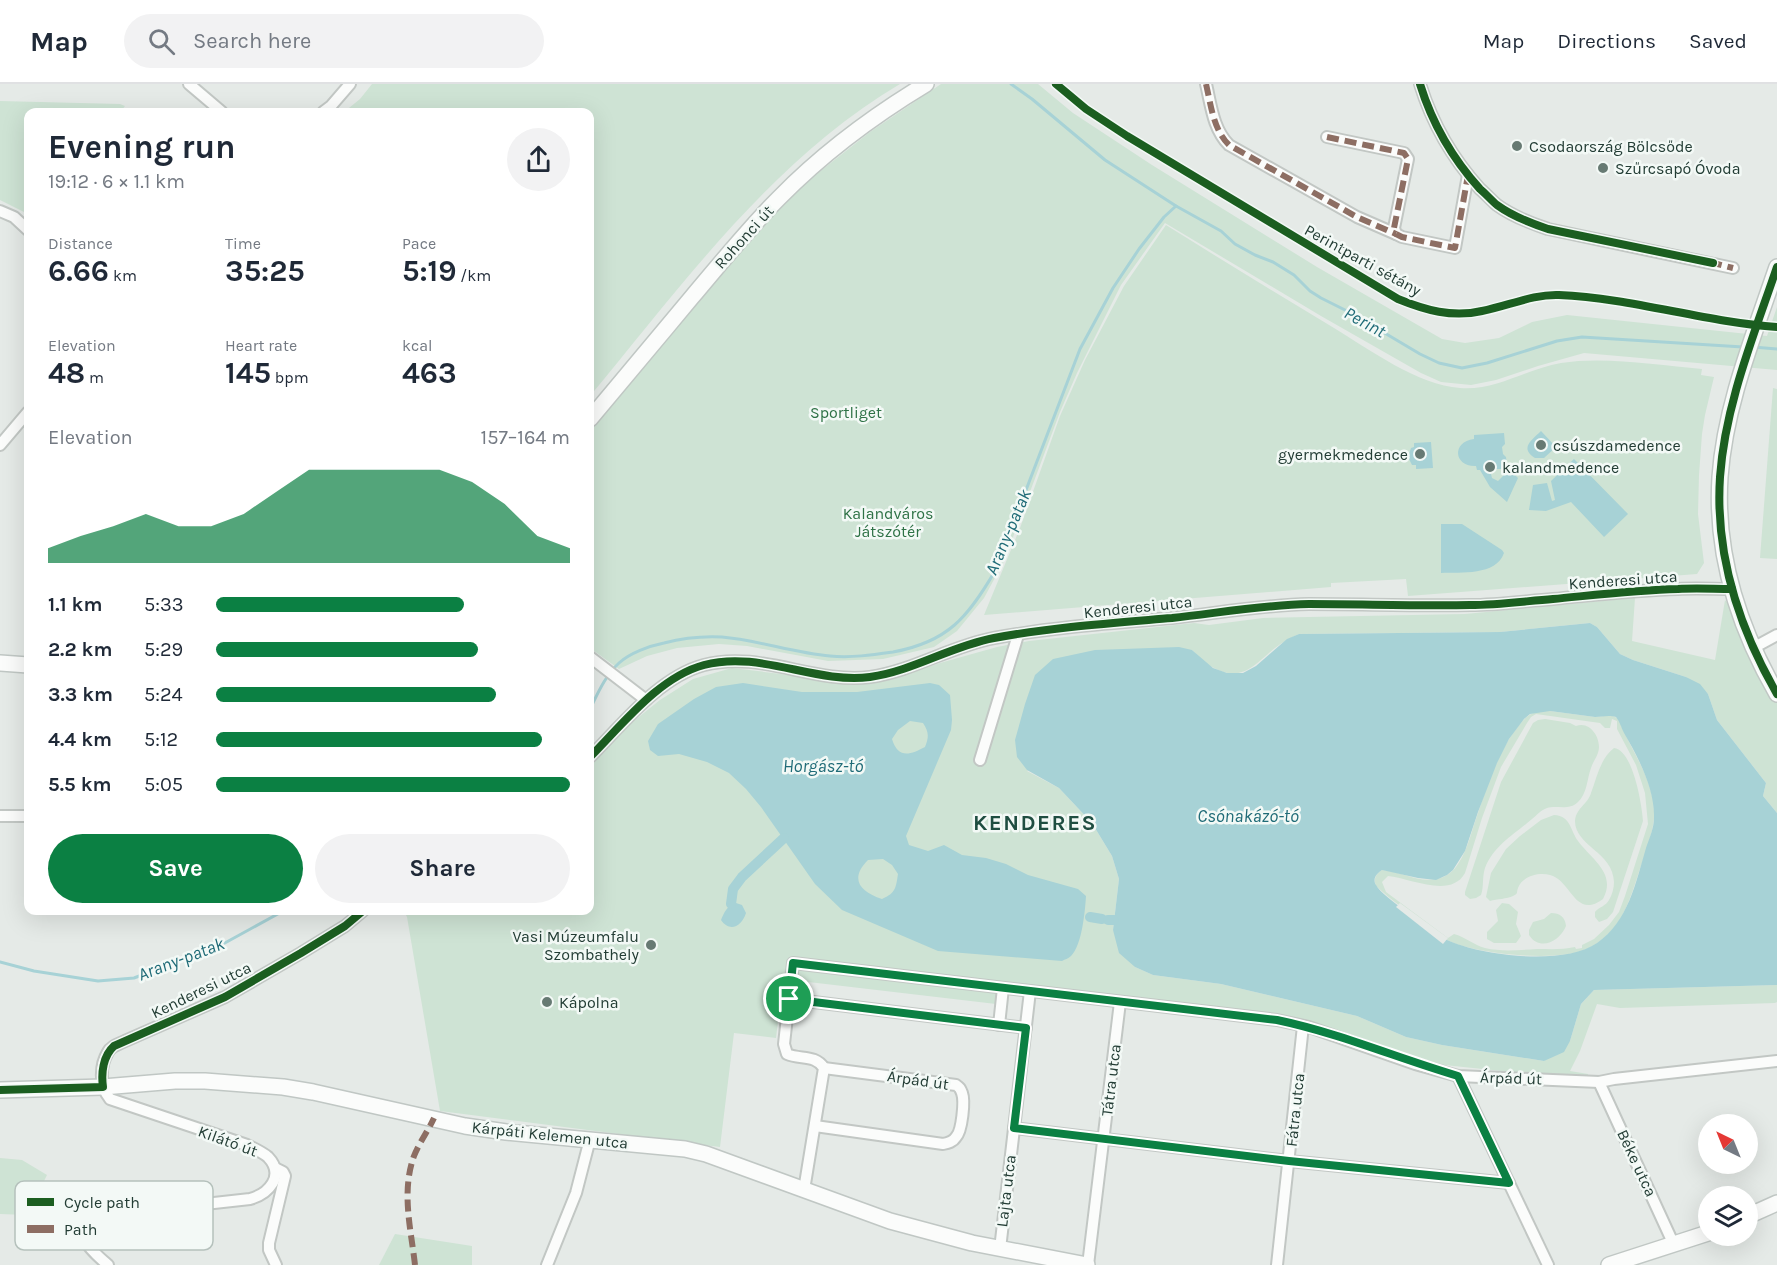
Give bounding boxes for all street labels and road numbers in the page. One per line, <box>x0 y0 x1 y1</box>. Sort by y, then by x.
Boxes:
street label: Rohonci út <box>710 201 778 273</box>
street label: Perintparti sétány <box>1301 220 1425 300</box>
street label: Kenderesi utca <box>1568 567 1678 593</box>
street label: Kenderesi utca <box>1083 592 1193 622</box>
street label: Kenderesi utca <box>148 958 254 1022</box>
street label: Tátra utca <box>1097 1043 1125 1117</box>
street label: Árpád út <box>886 1066 950 1094</box>
street label: Árpád út <box>1480 1067 1542 1089</box>
street label: Fátra utca <box>1282 1072 1308 1148</box>
street label: Kárpáti Kelemen utca <box>471 1117 629 1153</box>
street label: Kilátó út <box>196 1121 260 1161</box>
street label: Béke utca <box>1613 1126 1661 1200</box>
street label: Lajta utca <box>992 1154 1020 1228</box>

